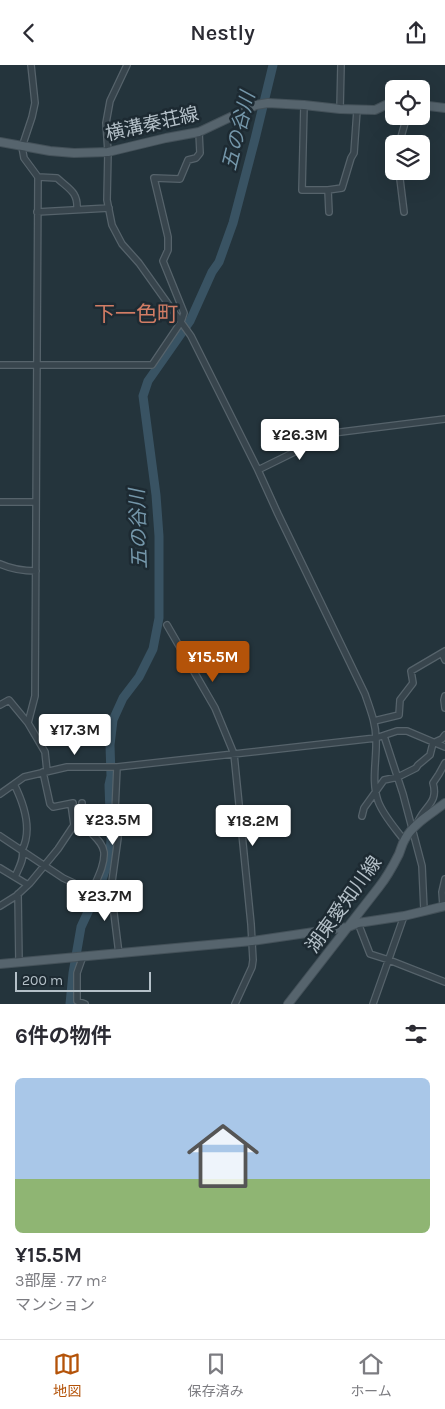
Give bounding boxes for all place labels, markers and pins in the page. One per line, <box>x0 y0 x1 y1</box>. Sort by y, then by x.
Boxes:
pin: ¥26.3M <box>259 419 341 461</box>
pin: ¥15.5M <box>172 641 254 683</box>
pin: ¥17.3M <box>34 713 116 756</box>
pin: ¥23.5M <box>72 803 154 846</box>
pin: ¥18.2M <box>212 805 294 847</box>
pin: ¥23.7M <box>64 879 146 922</box>

